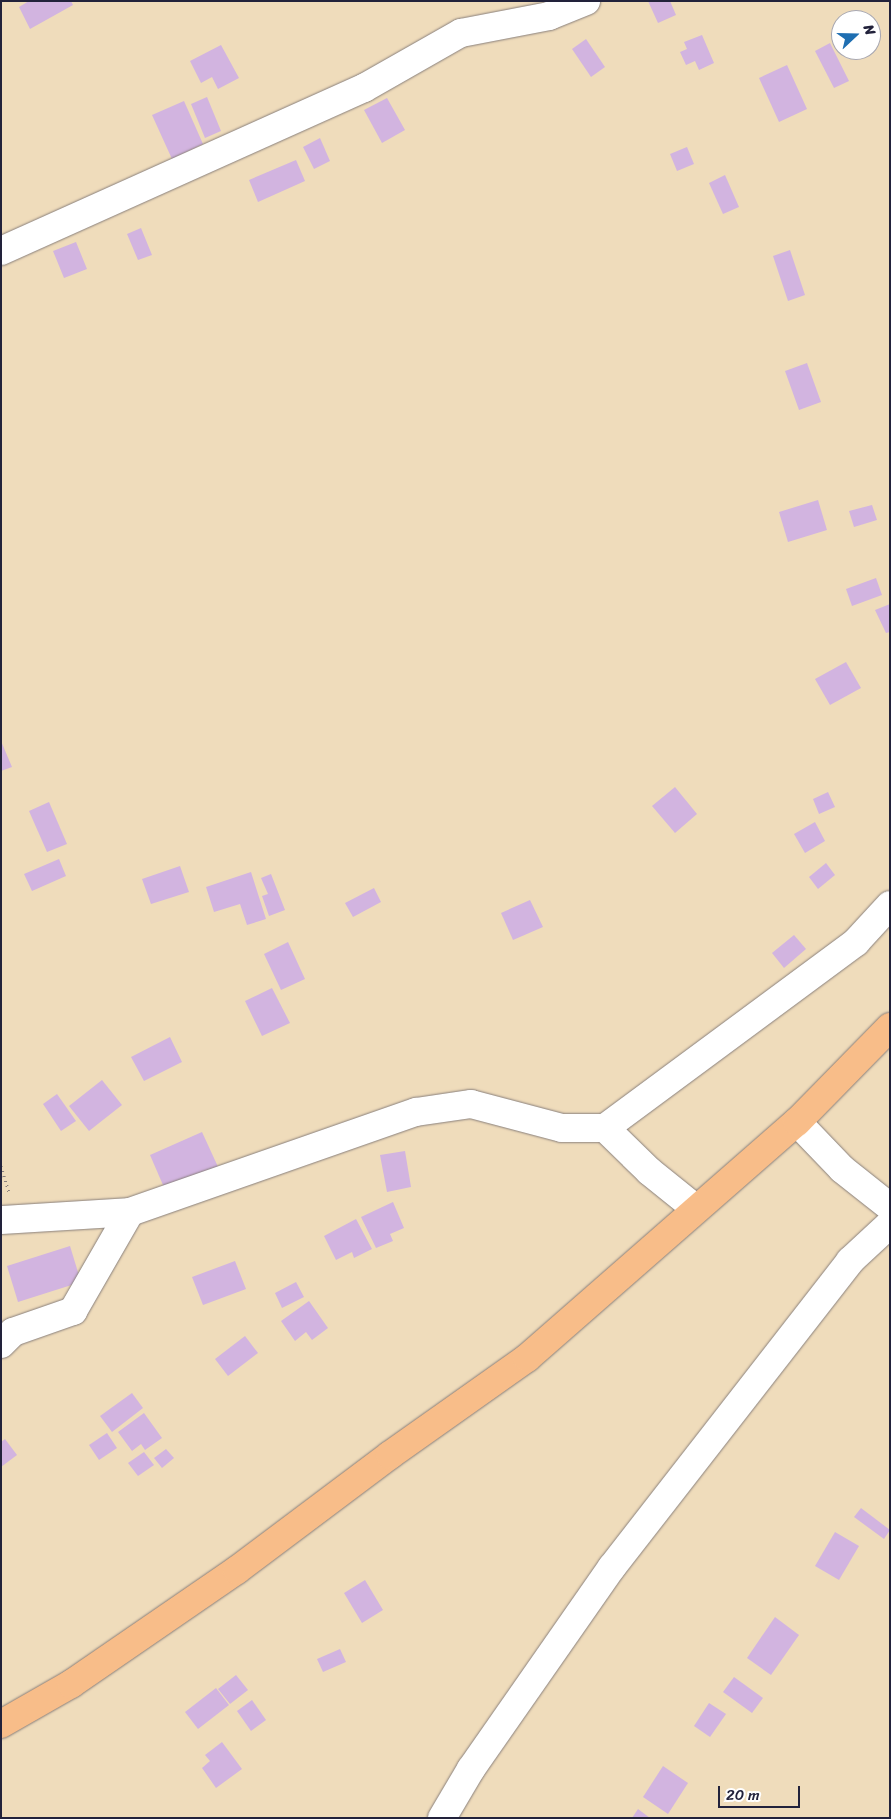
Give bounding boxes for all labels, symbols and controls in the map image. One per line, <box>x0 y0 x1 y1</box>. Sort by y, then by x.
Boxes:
north arrow <box>831 10 881 60</box>
text: N <box>856 21 883 39</box>
scale bar <box>721 1776 804 1808</box>
text: 20 m <box>726 1782 760 1808</box>

